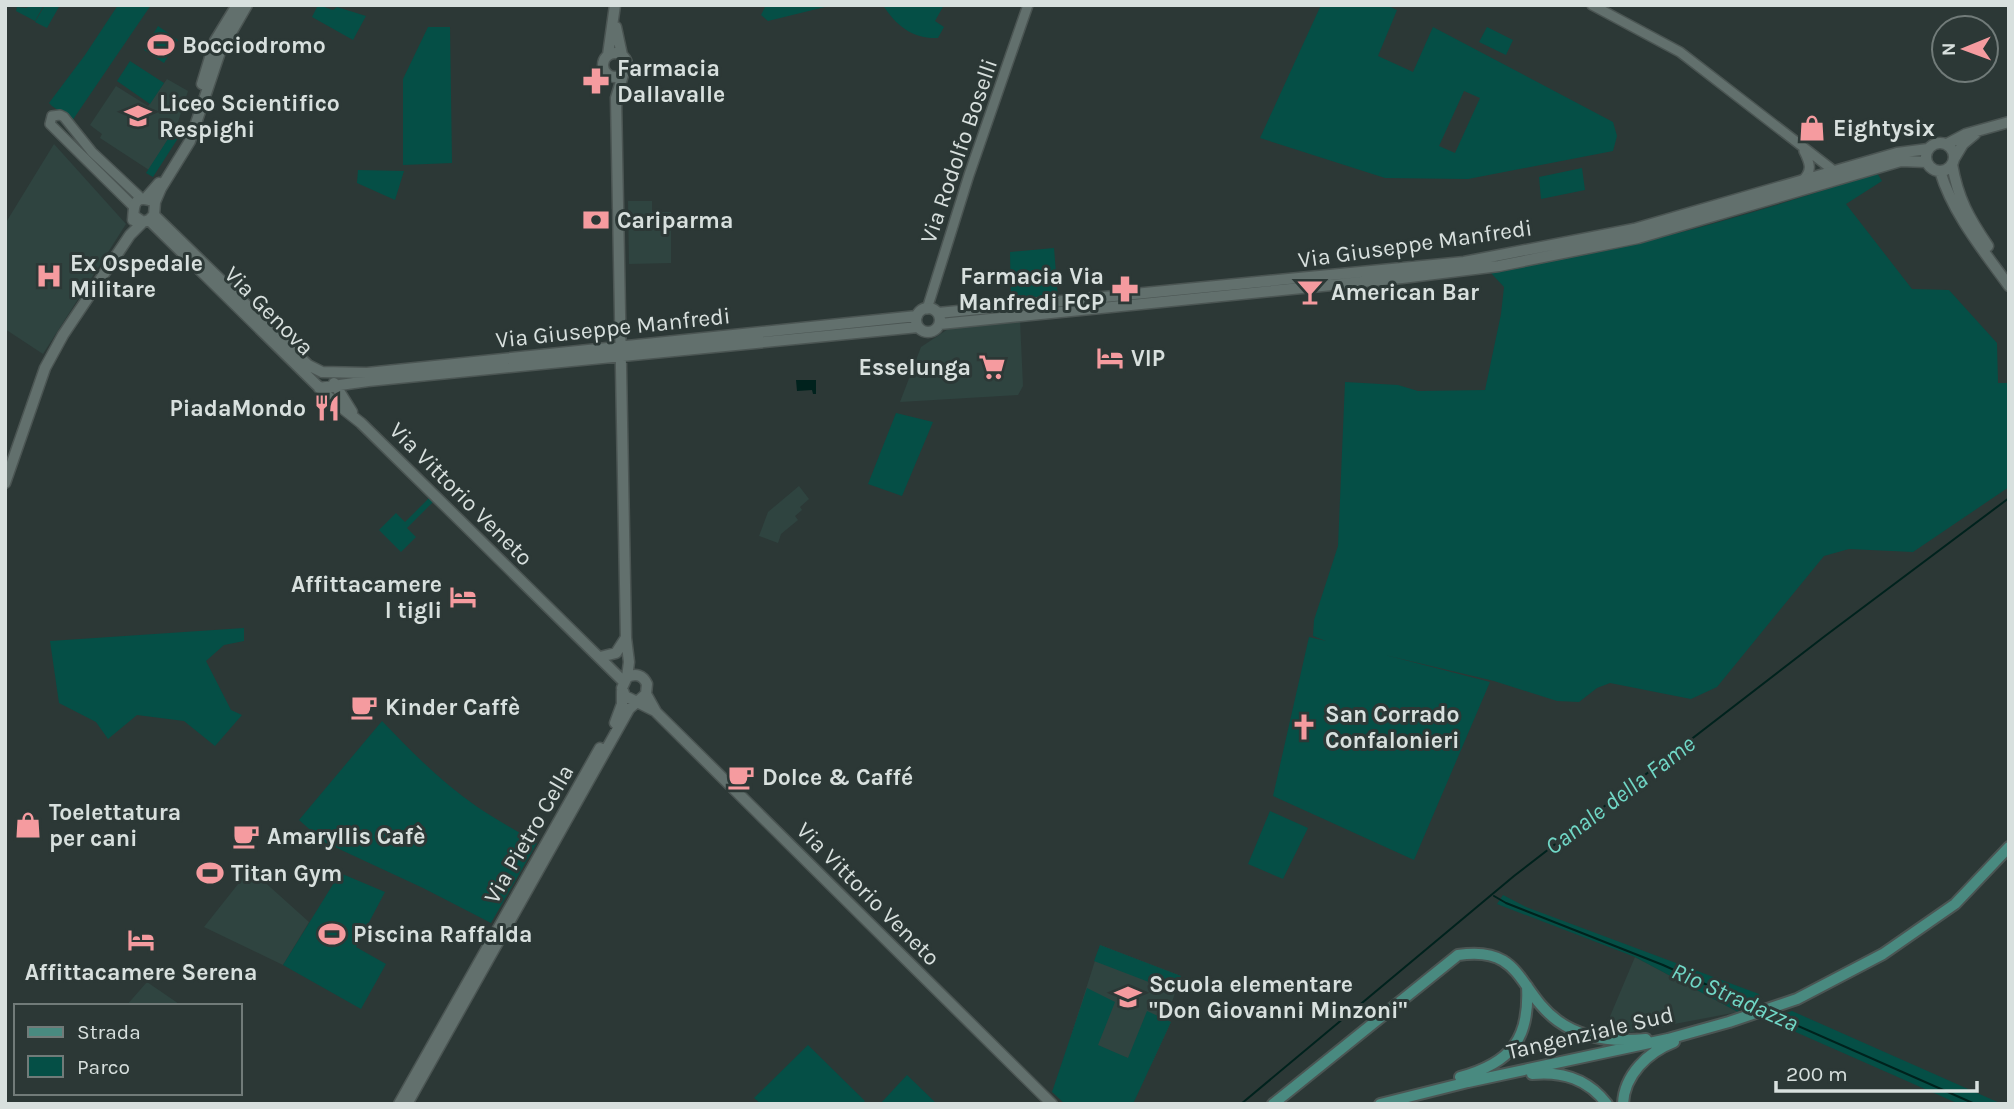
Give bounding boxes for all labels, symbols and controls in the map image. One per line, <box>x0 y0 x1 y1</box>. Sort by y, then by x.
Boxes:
north arrow <box>1930 14 2000 84</box>
sports icon: Bocciodromo <box>146 30 176 60</box>
place label: Bocciodromo <box>182 32 326 59</box>
text: N <box>1938 42 1960 56</box>
place label: Farmacia Dallavalle <box>617 55 725 108</box>
street label: Via Rodolfo Boselli <box>915 55 1003 247</box>
pharmacy icon: Farmacia Dallavalle <box>581 66 611 96</box>
place label: Liceo Scientifico Respighi <box>159 90 340 143</box>
school or university icon: Liceo Scientifico Respighi <box>123 101 153 131</box>
shop icon: Eightysix <box>1797 113 1827 143</box>
place label: Eightysix <box>1833 115 1935 142</box>
bank icon: Cariparma <box>581 205 611 235</box>
place label: Cariparma <box>617 207 733 234</box>
street label: Via Giuseppe Manfredi <box>1296 214 1534 274</box>
place label: Ex Ospedale Militare <box>70 250 203 303</box>
hospital icon: Ex Ospedale Militare <box>34 261 64 291</box>
street label: Via Genova <box>219 261 319 361</box>
place label: Farmacia Via Manfredi FCP <box>958 263 1104 316</box>
pharmacy icon: Farmacia Via Manfredi FCP <box>1110 274 1140 304</box>
bar icon: American Bar <box>1295 277 1325 307</box>
place label: American Bar <box>1331 279 1479 306</box>
street label: Via Giuseppe Manfredi <box>494 302 732 354</box>
hotel icon: VIP <box>1095 343 1125 373</box>
place label: VIP <box>1131 345 1165 372</box>
supermarket icon: Esselunga <box>977 352 1007 382</box>
place label: Esselunga <box>858 354 971 381</box>
restaurant icon: PiadaMondo <box>312 393 342 423</box>
place label: PiadaMondo <box>169 395 306 422</box>
street label: Via Vittorio Veneto <box>384 417 538 571</box>
place label: Affittacamere I tigli <box>291 571 442 624</box>
hotel icon: Affittacamere I tigli <box>448 582 478 612</box>
cafe icon: Kinder Caffè <box>349 692 379 722</box>
place label: Kinder Caffè <box>385 694 520 721</box>
place label: San Corrado Confalonieri <box>1325 701 1460 754</box>
church icon: San Corrado Confalonieri <box>1289 712 1319 742</box>
water label: Canale della Fame <box>1540 730 1700 860</box>
street label: Via Pietro Cella <box>478 760 580 908</box>
cafe icon: Dolce & Caffé <box>726 762 756 792</box>
place label: Dolce & Caffé <box>762 764 913 791</box>
place label: Toelettatura per cani <box>49 799 181 852</box>
shop icon: Toelettatura per cani <box>13 810 43 840</box>
street label: Via Vittorio Veneto <box>791 817 945 971</box>
cafe icon: Amaryllis Cafè <box>231 821 261 851</box>
place label: Amaryllis Cafè <box>267 823 425 850</box>
sports icon: Titan Gym <box>195 858 225 888</box>
place label: Titan Gym <box>231 860 342 887</box>
sports icon: Piscina Raffalda <box>317 919 347 949</box>
place label: Piscina Raffalda <box>353 921 533 948</box>
hotel icon: Affittacamere Serena <box>126 925 156 955</box>
water label: Rio Stradazza <box>1667 957 1803 1037</box>
place label: Affittacamere Serena <box>25 959 257 986</box>
place label: Scuola elementare "Don Giovanni Minzoni" <box>1149 971 1408 1024</box>
school or university icon: Scuola elementare "Don Giovanni Minzoni" <box>1113 982 1143 1012</box>
street label: Tangenziale Sud <box>1504 1001 1676 1065</box>
legend <box>14 1004 242 1095</box>
text: Strada <box>77 1020 141 1044</box>
scale bar <box>1776 1050 1977 1094</box>
text: Parco <box>77 1055 130 1079</box>
text: 200 m <box>1786 1062 1848 1086</box>

